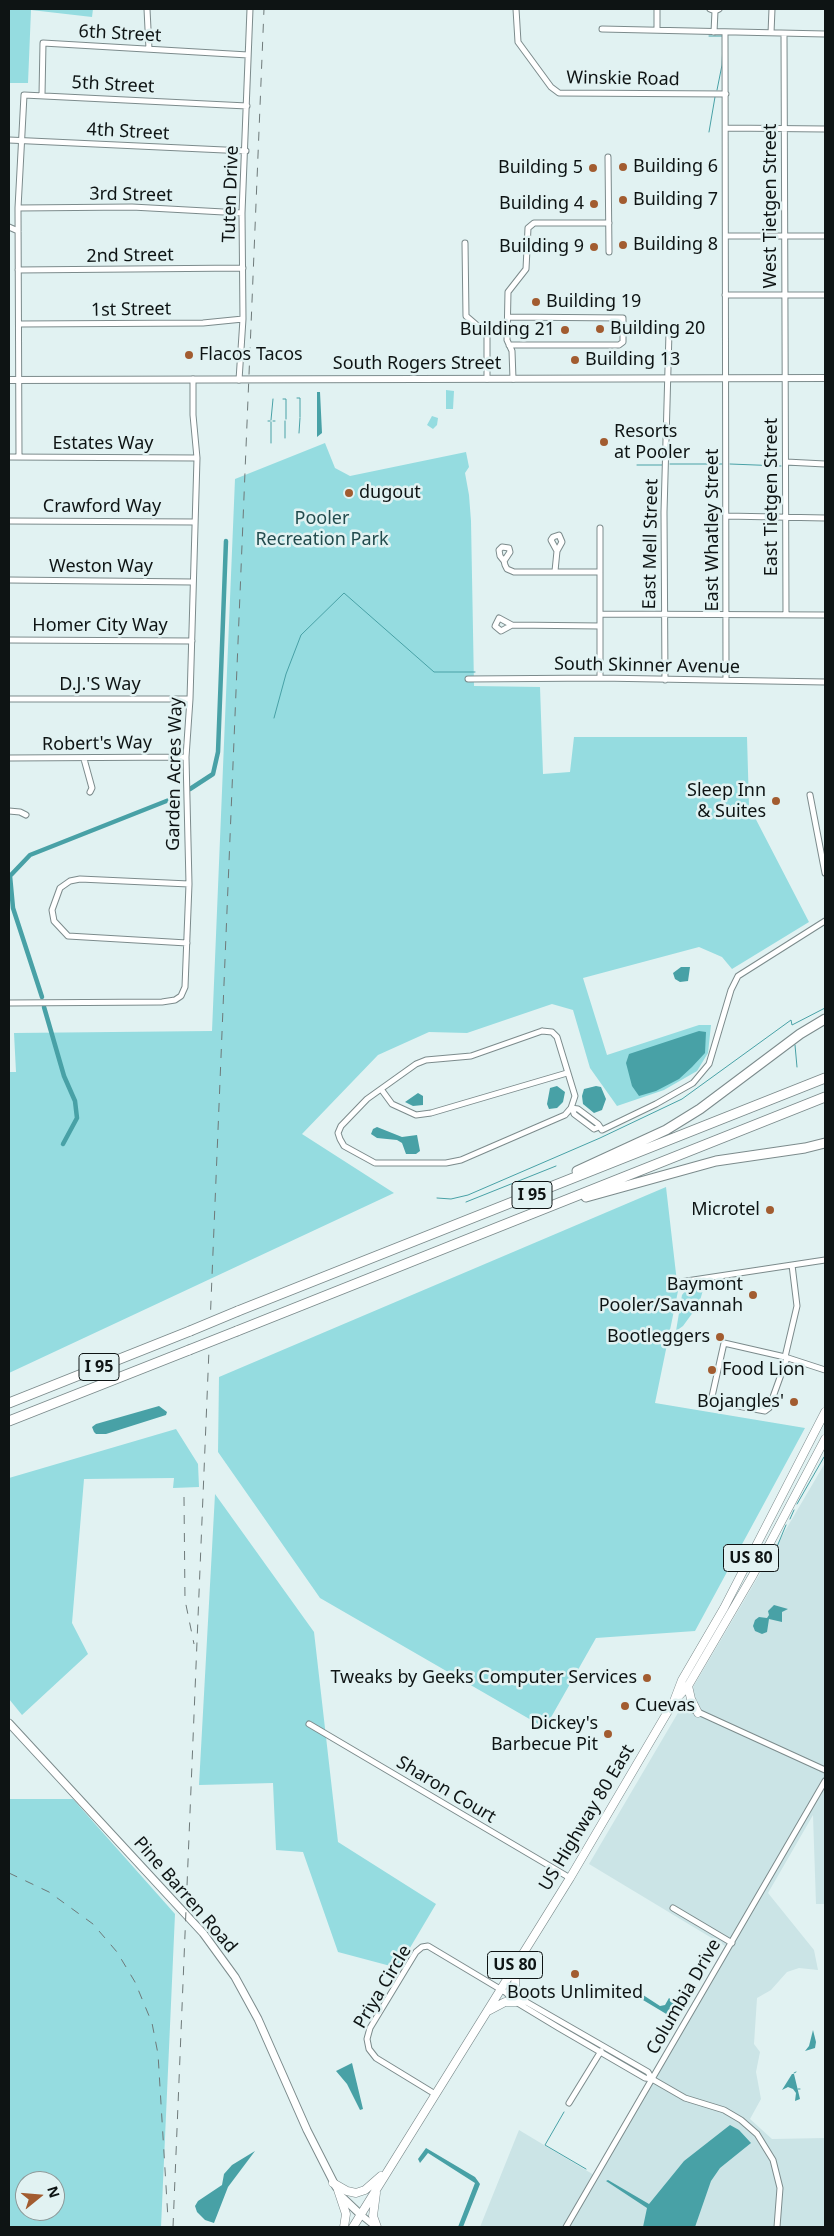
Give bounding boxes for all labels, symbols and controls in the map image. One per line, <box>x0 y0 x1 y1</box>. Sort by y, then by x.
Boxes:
street label: 6th Street <box>78 21 162 47</box>
street label: Winskie Road <box>566 67 680 91</box>
street label: 5th Street <box>71 72 155 98</box>
street label: 4th Street <box>86 119 170 145</box>
street label: West Tietgen Street <box>760 124 782 288</box>
street label: Tuten Drive <box>219 145 243 243</box>
place label: Building 6 <box>633 156 718 178</box>
place label: Building 5 <box>498 157 583 179</box>
marker: Building 6 <box>617 161 629 173</box>
marker: Building 5 <box>587 162 599 174</box>
street label: 3rd Street <box>89 183 173 207</box>
place label: Building 7 <box>633 189 718 211</box>
place label: Building 4 <box>499 193 584 215</box>
marker: Building 7 <box>617 194 629 206</box>
marker: Building 4 <box>588 198 600 210</box>
place label: Building 8 <box>633 234 718 256</box>
place label: Building 9 <box>499 236 584 258</box>
marker: Building 8 <box>617 239 629 251</box>
marker: Building 9 <box>588 241 600 253</box>
street label: 2nd Street <box>86 244 174 268</box>
place label: Building 19 <box>546 291 641 313</box>
marker: Building 19 <box>530 296 542 308</box>
street label: 1st Street <box>91 299 171 321</box>
place label: Building 20 <box>610 318 705 340</box>
place label: Building 21 <box>460 319 555 341</box>
marker: Building 20 <box>594 323 606 335</box>
marker: Building 21 <box>559 324 571 336</box>
place label: Flacos Tacos <box>199 344 303 366</box>
marker: Flacos Tacos <box>183 349 195 361</box>
place label: Building 13 <box>585 349 680 371</box>
street label: South Rogers Street <box>333 353 501 375</box>
marker: Building 13 <box>569 354 581 366</box>
street label: East Tietgen Street <box>761 418 783 576</box>
place label: Resorts at Pooler <box>614 421 690 464</box>
street label: Estates Way <box>53 433 153 455</box>
marker: Resorts at Pooler <box>598 436 610 448</box>
street label: East Whatley Street <box>702 449 724 611</box>
street label: East Mell Street <box>639 479 663 609</box>
place label: dugout <box>359 482 421 504</box>
marker: dugout <box>343 487 355 499</box>
street label: Crawford Way <box>43 496 161 518</box>
park label: Pooler Recreation Park <box>255 508 389 550</box>
street label: Weston Way <box>49 556 153 578</box>
street label: Homer City Way <box>32 615 168 637</box>
street label: South Skinner Avenue <box>554 654 740 678</box>
street label: D.J.'S Way <box>59 674 141 696</box>
street label: Garden Acres Way <box>163 697 187 851</box>
street label: Robert's Way <box>42 732 152 756</box>
place label: Sleep Inn & Suites <box>687 780 766 822</box>
marker: Sleep Inn & Suites <box>770 795 782 807</box>
road number: I 95 <box>512 1182 552 1208</box>
place label: Microtel <box>691 1199 760 1221</box>
marker: Microtel <box>764 1204 776 1216</box>
place label: Baymont Pooler/Savannah <box>599 1274 743 1316</box>
marker: Baymont Pooler/Savannah <box>747 1289 759 1301</box>
place label: Bootleggers <box>607 1326 710 1348</box>
marker: Bootleggers <box>714 1331 726 1343</box>
road number: I 95 <box>79 1354 119 1380</box>
place label: Food Lion <box>722 1359 805 1381</box>
marker: Food Lion <box>706 1364 718 1376</box>
place label: Bojangles' <box>697 1391 784 1413</box>
marker: Bojangles' <box>788 1396 800 1408</box>
road number: US 80 <box>724 1545 778 1572</box>
place label: Tweaks by Geeks Computer Services <box>330 1667 637 1689</box>
marker: Tweaks by Geeks Computer Services <box>641 1672 653 1684</box>
place label: Cuevas <box>635 1695 695 1717</box>
marker: Cuevas <box>619 1700 631 1712</box>
place label: Dickey's Barbecue Pit <box>491 1713 598 1756</box>
marker: Dickey's Barbecue Pit <box>602 1728 614 1740</box>
street label: US Highway 80 East <box>535 1741 639 1895</box>
street label: Sharon Court <box>392 1752 500 1828</box>
street label: Pine Barren Road <box>129 1832 241 1958</box>
street label: Columbia Drive <box>642 1935 726 2059</box>
street label: Priya Circle <box>350 1941 416 2033</box>
road number: US 80 <box>488 1952 542 1978</box>
marker: Boots Unlimited <box>569 1968 581 1980</box>
place label: Boots Unlimited <box>507 1982 643 2004</box>
north arrow <box>15 2171 65 2221</box>
text: N <box>43 2184 65 2200</box>

